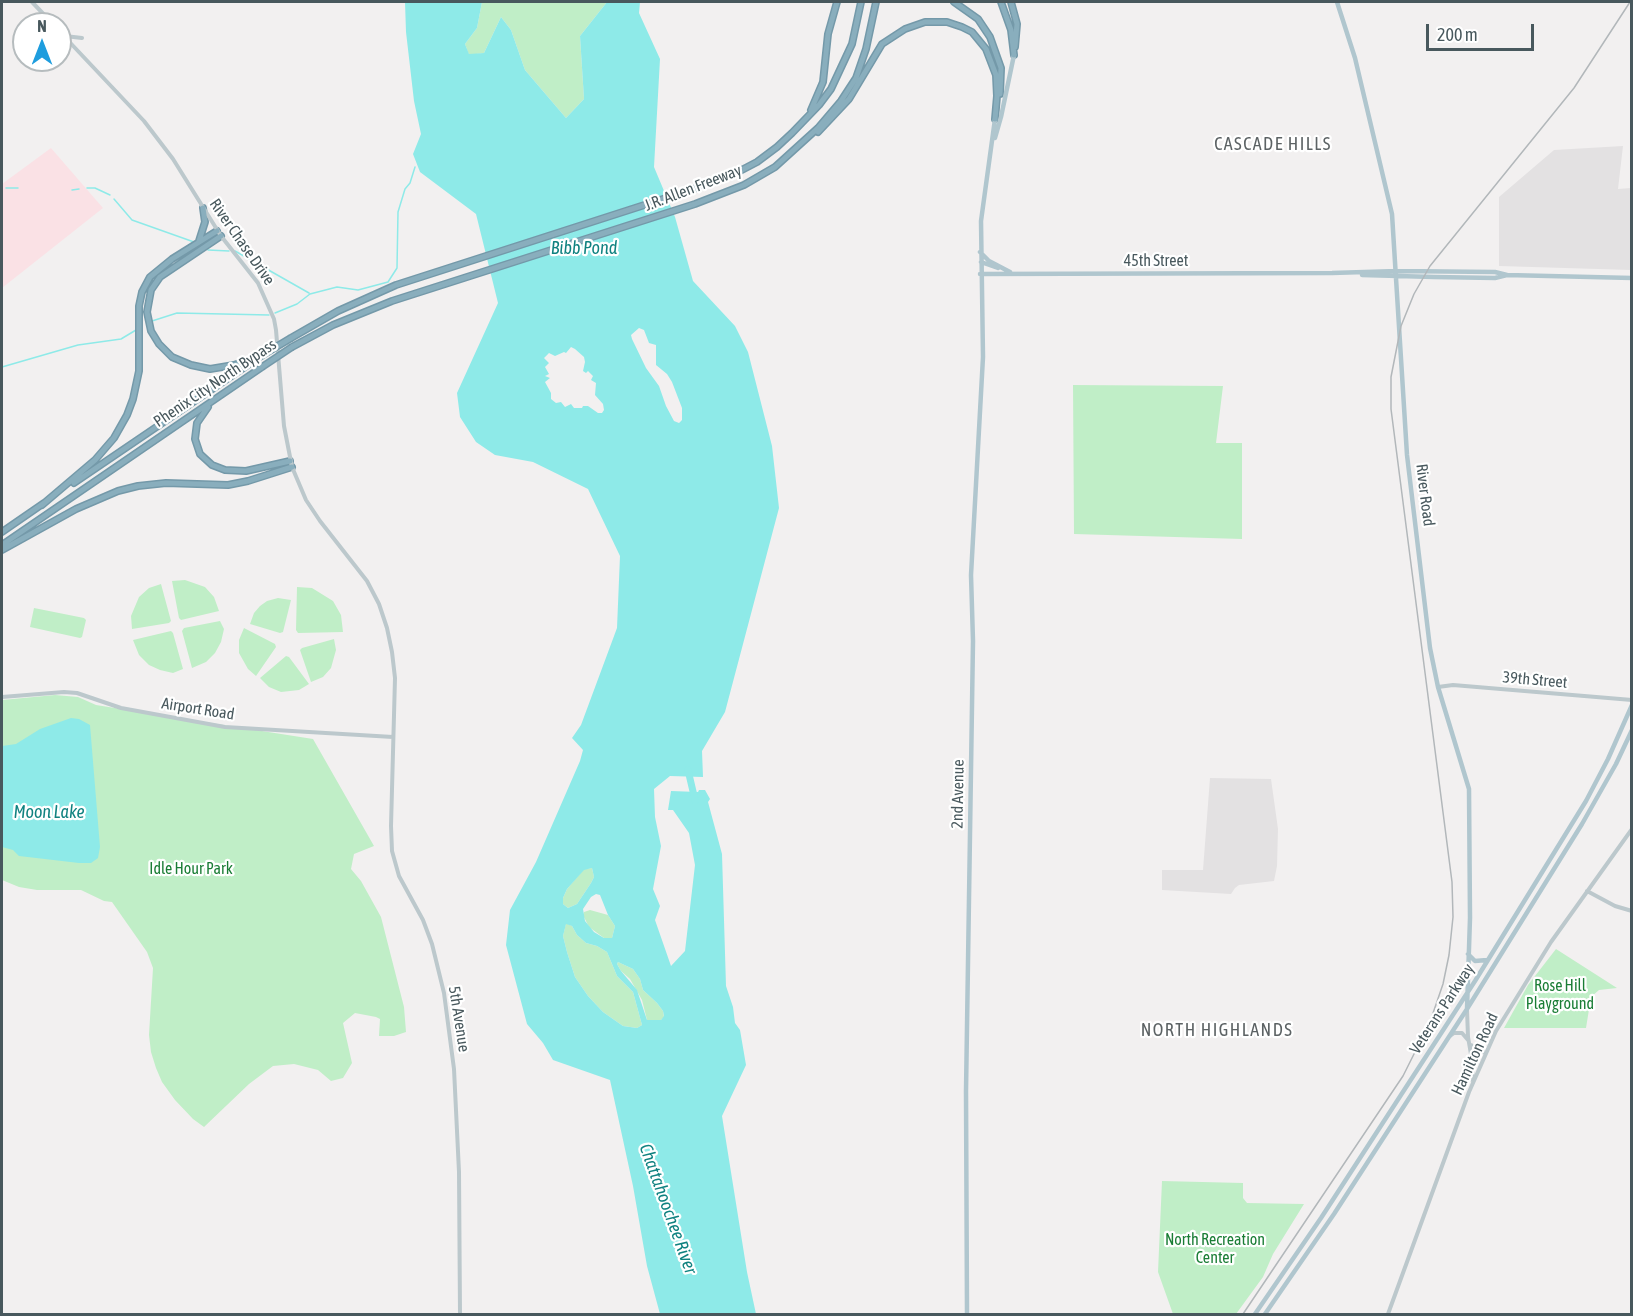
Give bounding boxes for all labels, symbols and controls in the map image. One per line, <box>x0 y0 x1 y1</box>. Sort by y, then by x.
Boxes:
north arrow <box>12 12 72 72</box>
scale bar <box>1429 12 1537 50</box>
text: N <box>37 17 47 35</box>
text: 200 m <box>1437 24 1478 45</box>
district label: CASCADE HILLS <box>1214 133 1332 155</box>
street label: J.R. Allen Freeway <box>642 161 744 215</box>
street label: River Chase Drive <box>205 195 279 289</box>
water label: Bibb Pond <box>551 237 617 259</box>
street label: 45th Street <box>1124 251 1188 271</box>
street label: Phenix City North Bypass <box>150 335 280 431</box>
street label: River Road <box>1412 463 1438 527</box>
street label: 39th Street <box>1502 668 1568 692</box>
street label: Airport Road <box>160 694 236 724</box>
street label: 2nd Avenue <box>948 759 968 829</box>
water label: Moon Lake <box>13 801 85 823</box>
park label: Idle Hour Park <box>149 859 233 879</box>
street label: Veterans Parkway <box>1406 960 1478 1058</box>
park label: Rose Hill Playground <box>1526 976 1594 1014</box>
street label: 5th Avenue <box>444 985 474 1053</box>
street label: Hamilton Road <box>1448 1010 1502 1098</box>
district label: NORTH HIGHLANDS <box>1141 1019 1293 1041</box>
water label: Chattahoochee River <box>634 1141 702 1277</box>
park label: North Recreation Center <box>1165 1230 1265 1268</box>

